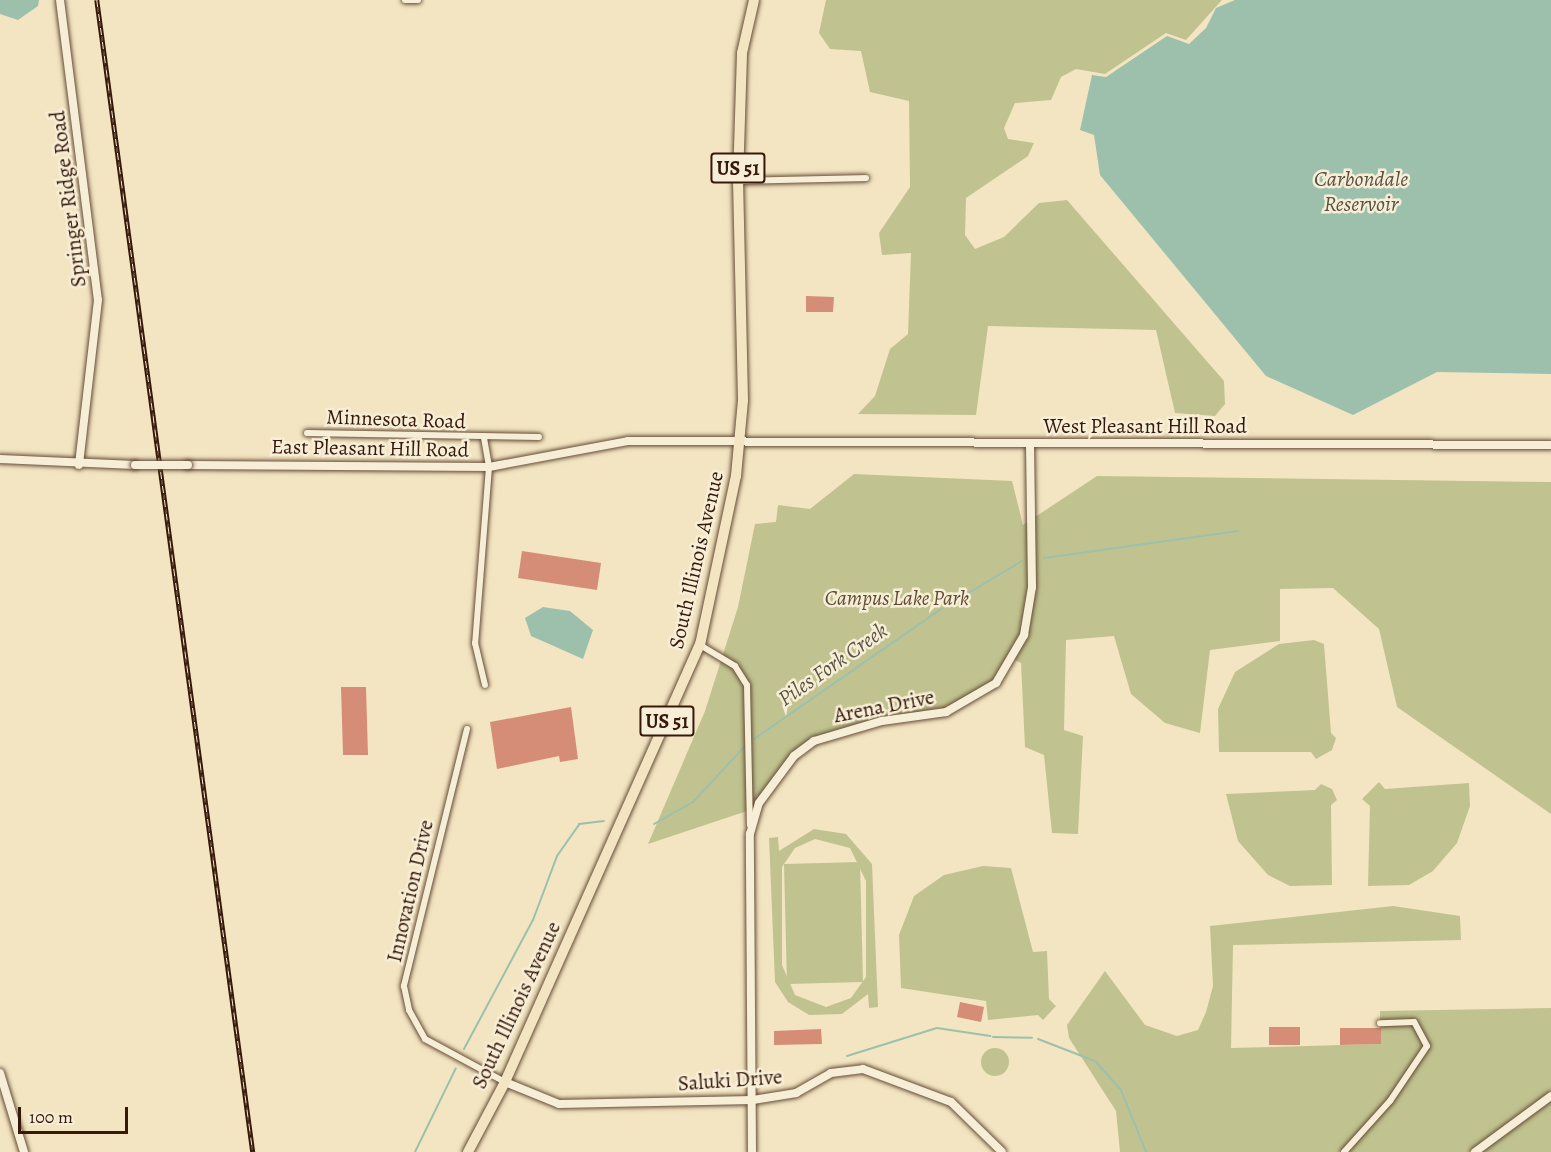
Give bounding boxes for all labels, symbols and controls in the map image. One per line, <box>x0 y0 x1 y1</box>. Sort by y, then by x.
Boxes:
street label: Springer Ridge Road <box>45 109 91 289</box>
road number: US 51 <box>710 151 766 185</box>
water label: Carbondale Reservoir <box>1314 166 1408 218</box>
street label: Minnesota Road <box>326 404 466 434</box>
street label: West Pleasant Hill Road <box>1043 413 1247 439</box>
street label: East Pleasant Hill Road <box>271 434 469 462</box>
street label: South Illinois Avenue <box>663 469 729 651</box>
park label: Campus Lake Park <box>825 585 969 611</box>
water label: Piles Fork Creek <box>773 618 893 712</box>
street label: Arena Drive <box>832 684 936 728</box>
road number: US 51 <box>638 704 696 738</box>
street label: Innovation Drive <box>381 817 439 965</box>
street label: South Illinois Avenue <box>466 917 566 1093</box>
street label: Saluki Drive <box>677 1064 783 1096</box>
scale bar <box>21 1095 130 1133</box>
text: 100 m <box>29 1105 73 1129</box>

